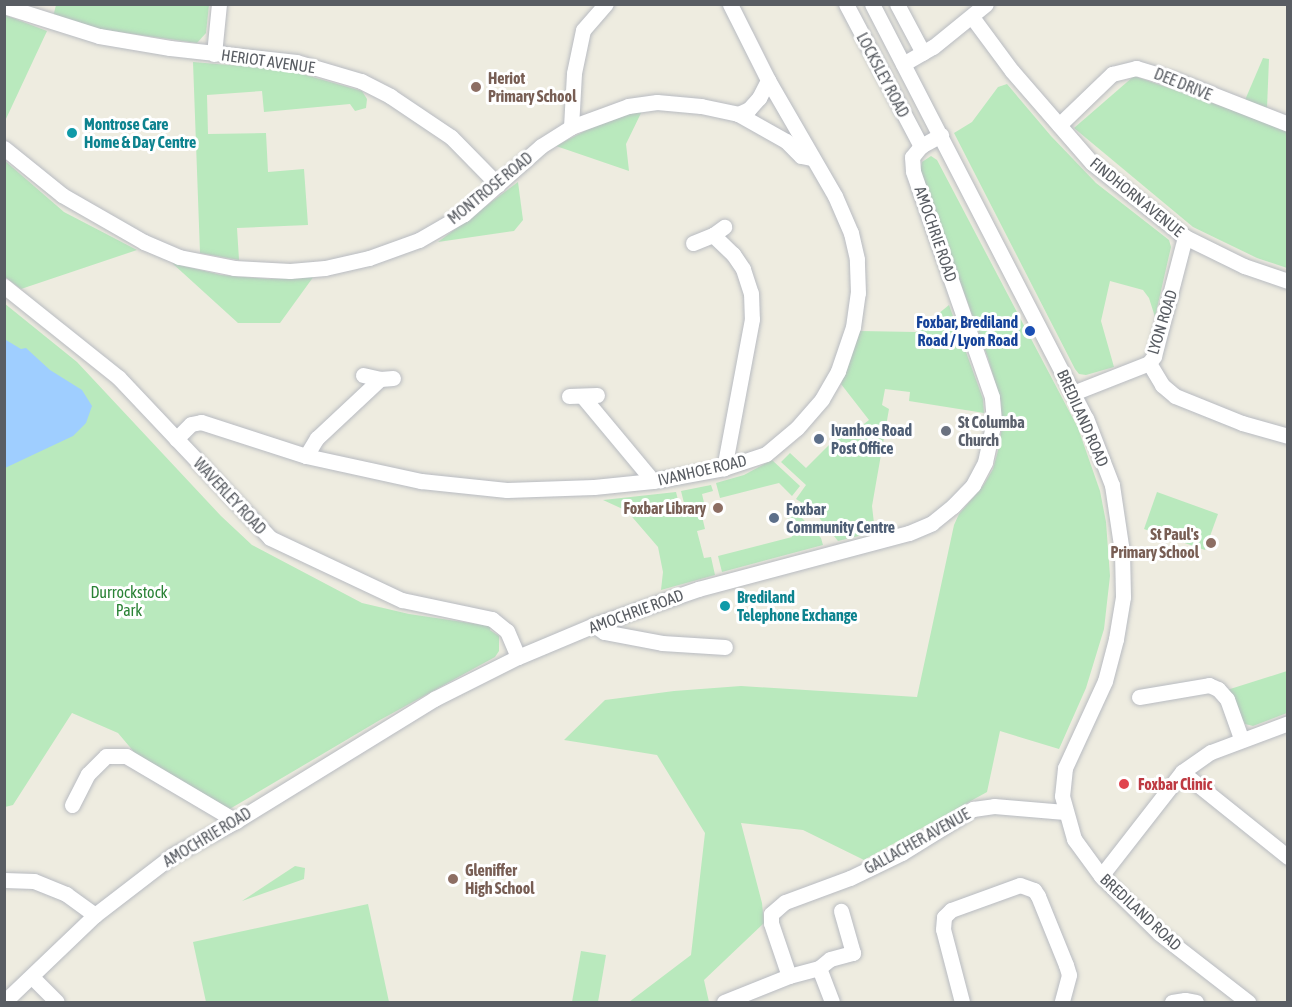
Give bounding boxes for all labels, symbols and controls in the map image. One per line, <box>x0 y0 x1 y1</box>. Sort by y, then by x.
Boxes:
street label: LOCKSLEY ROAD <box>853 29 913 121</box>
street label: HERIOT AVENUE <box>220 45 316 77</box>
street label: DEE DRIVE <box>1151 64 1215 104</box>
place label: Heriot Primary School <box>488 68 576 106</box>
marker: Heriot Primary School <box>469 80 483 94</box>
place label: Montrose Care Home & Day Centre <box>84 114 196 152</box>
marker: Montrose Care Home & Day Centre <box>65 126 79 140</box>
street label: MONTROSE ROAD <box>444 148 536 228</box>
street label: FINDHORN AVENUE <box>1086 153 1188 241</box>
street label: AMOCHRIE ROAD <box>911 184 961 284</box>
street label: LYON ROAD <box>1143 287 1181 357</box>
place label: Foxbar, Brediland Road / Lyon Road <box>916 312 1018 350</box>
marker: Foxbar, Brediland Road / Lyon Road <box>1023 324 1037 338</box>
street label: BREDILAND ROAD <box>1053 367 1113 469</box>
place label: St Columba Church <box>958 412 1025 450</box>
place label: Ivanhoe Road Post Office <box>831 420 912 458</box>
marker: St Columba Church <box>939 424 953 438</box>
marker: Ivanhoe Road Post Office <box>812 432 826 446</box>
street label: IVANHOE ROAD <box>656 450 748 490</box>
street label: WAVERLEY ROAD <box>190 454 270 538</box>
place label: Foxbar Library <box>624 498 706 518</box>
place label: Foxbar Community Centre <box>786 499 895 537</box>
marker: Foxbar Library <box>711 501 725 515</box>
marker: Foxbar Community Centre <box>767 511 781 525</box>
place label: St Paul's Primary School <box>1111 524 1199 562</box>
marker: St Paul's Primary School <box>1204 536 1218 550</box>
park label: Durrockstock Park <box>90 582 168 620</box>
street label: AMOCHRIE ROAD <box>586 585 686 637</box>
place label: Brediland Telephone Exchange <box>737 587 858 625</box>
marker: Brediland Telephone Exchange <box>718 599 732 613</box>
place label: Foxbar Clinic <box>1138 774 1212 794</box>
marker: Foxbar Clinic <box>1115 775 1133 793</box>
street label: AMOCHRIE ROAD <box>159 803 255 871</box>
street label: GALLACHER AVENUE <box>861 804 973 878</box>
place label: Gleniffer High School <box>465 860 534 898</box>
street label: BREDILAND ROAD <box>1096 869 1186 955</box>
marker: Gleniffer High School <box>446 872 460 886</box>

